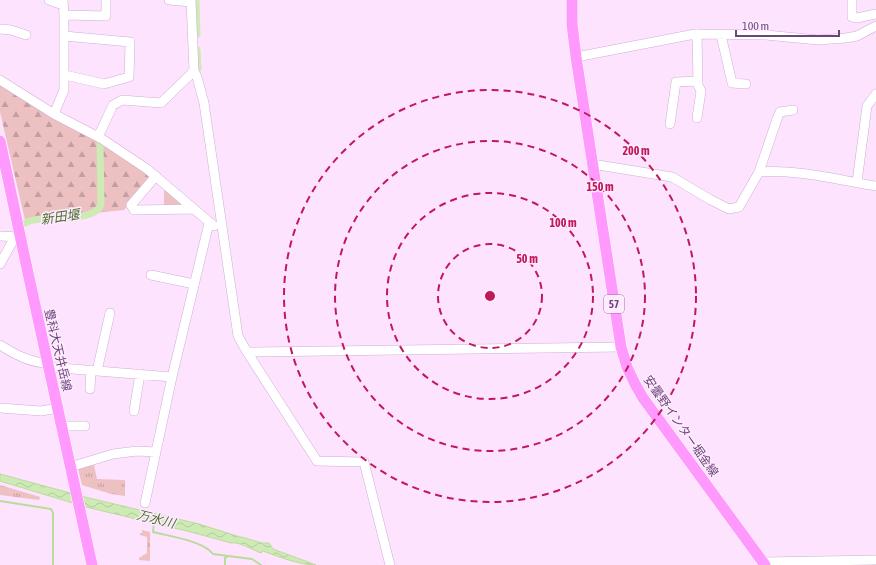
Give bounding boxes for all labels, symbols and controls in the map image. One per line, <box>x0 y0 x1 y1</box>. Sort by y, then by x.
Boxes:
scale bar <box>736 12 839 38</box>
text: 100 m <box>742 19 769 33</box>
text: 200 m <box>622 144 650 158</box>
text: 150 m <box>586 180 614 194</box>
water label: 新田堰 <box>40 207 82 227</box>
text: 100 m <box>549 216 577 230</box>
text: 50 m <box>516 252 538 266</box>
centre of rings <box>483 289 497 303</box>
road number: 57 <box>604 295 624 313</box>
street label: 豊科大天井岳線 <box>42 307 74 393</box>
street label: 安曇野インター堀金線 <box>641 373 721 479</box>
water label: 万水川 <box>135 507 179 531</box>

